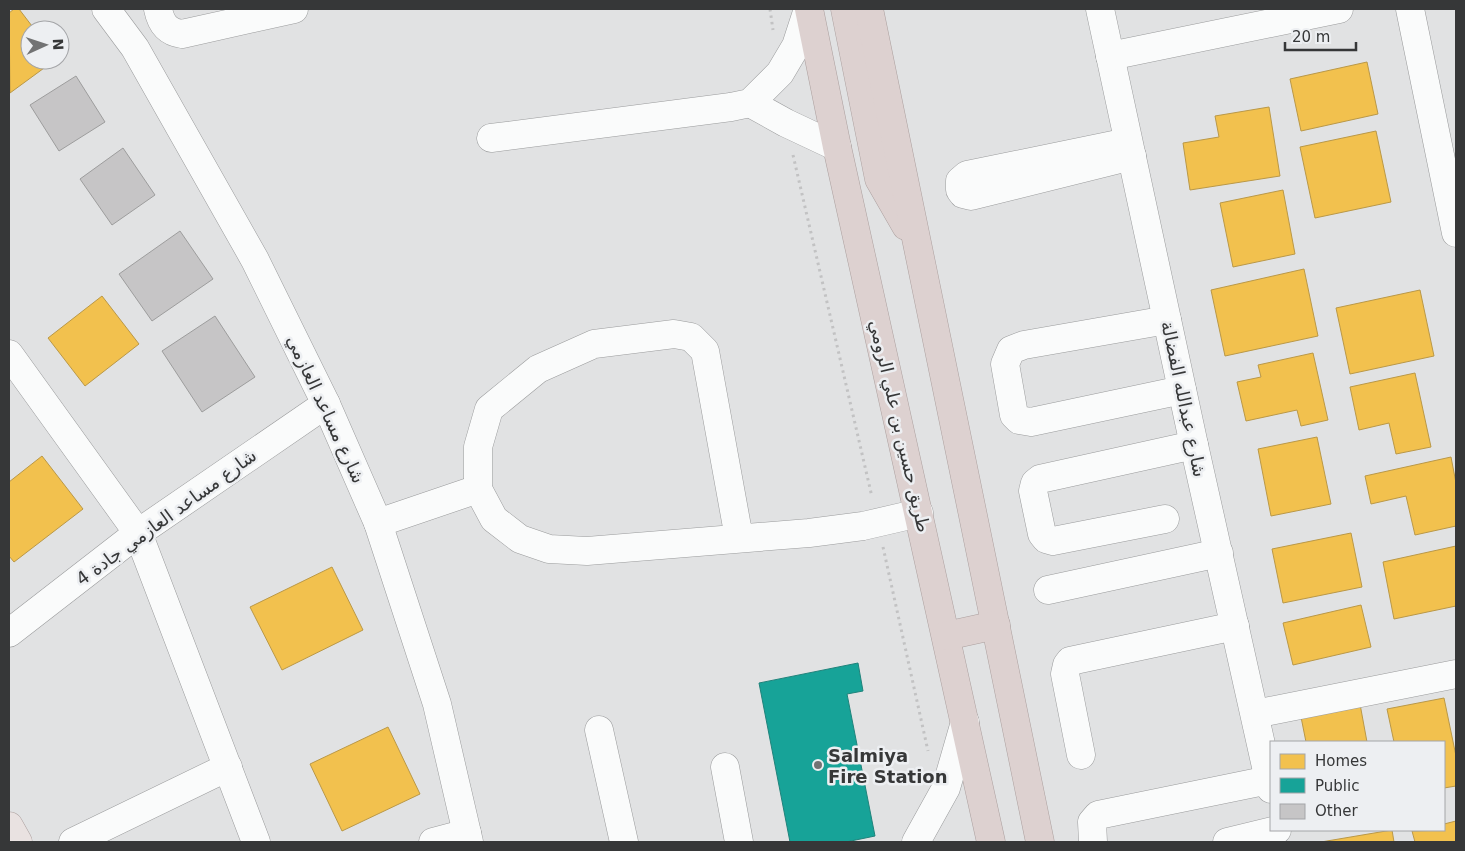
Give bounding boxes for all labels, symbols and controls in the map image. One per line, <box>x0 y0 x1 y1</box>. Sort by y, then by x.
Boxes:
north arrow <box>20 20 70 70</box>
scale bar <box>1285 20 1356 52</box>
text: 20 m <box>1292 28 1330 46</box>
text: N <box>50 38 66 51</box>
street label: طريق حسين بن علي الرومي <box>864 318 935 535</box>
street label: شارع عبدالله الفضالة <box>1156 319 1211 479</box>
street label: شارع مساعد العازمي <box>282 332 369 487</box>
street label: شارع مساعد العازمي جادة 4 <box>72 445 261 590</box>
legend <box>1270 741 1445 831</box>
place label: Salmiya Fire Station <box>828 745 948 787</box>
text: Homes <box>1315 752 1367 770</box>
marker: Salmiya Fire Station <box>812 759 824 771</box>
text: Public <box>1315 777 1359 795</box>
text: Other <box>1315 802 1358 820</box>

